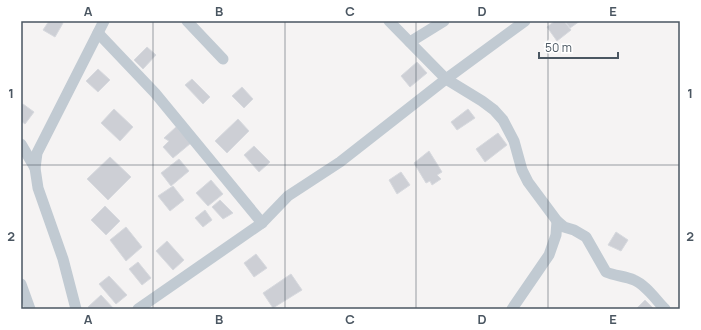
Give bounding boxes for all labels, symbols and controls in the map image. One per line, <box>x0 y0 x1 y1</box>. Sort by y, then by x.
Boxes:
text: A <box>84 2 93 20</box>
text: B <box>215 2 223 20</box>
text: C <box>345 2 355 20</box>
text: D <box>477 2 487 20</box>
text: E <box>609 2 617 20</box>
scale bar <box>539 34 618 60</box>
text: 50 m <box>545 39 572 56</box>
text: 1 <box>8 84 14 102</box>
text: 1 <box>687 84 693 102</box>
text: 2 <box>7 227 15 245</box>
text: 2 <box>686 227 694 245</box>
text: A <box>84 310 93 328</box>
text: B <box>215 310 223 328</box>
text: C <box>345 310 355 328</box>
text: D <box>477 310 487 328</box>
text: E <box>609 310 617 328</box>

